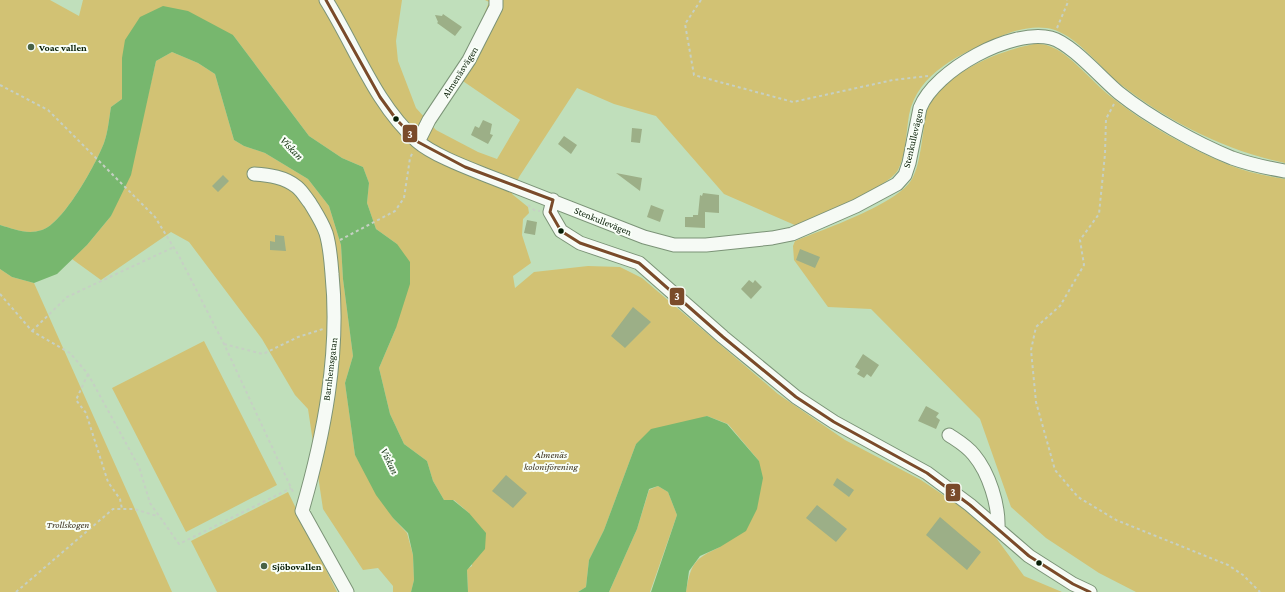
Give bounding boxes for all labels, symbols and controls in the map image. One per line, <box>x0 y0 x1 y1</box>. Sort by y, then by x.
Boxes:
marker: Voac vallen <box>26 42 36 52</box>
place label: Voac vallen <box>38 42 87 53</box>
street label: Almenäsvägen <box>440 44 480 100</box>
street label: Stenkullevägen <box>901 106 925 169</box>
unlabelled marker <box>391 114 401 124</box>
line badge: 3 <box>402 124 418 143</box>
text: 3 <box>407 128 413 140</box>
water label: Viskan <box>278 134 306 163</box>
street label: Stenkullevägen <box>573 204 634 238</box>
unlabelled marker <box>556 226 566 236</box>
line badge: 3 <box>669 287 685 306</box>
text: 3 <box>674 290 680 302</box>
street label: Barnhemsgatan <box>321 336 339 401</box>
water label: Viskan <box>378 446 402 477</box>
park label: Almenäs koloniförening <box>524 449 579 472</box>
line badge: 3 <box>945 483 961 502</box>
text: 3 <box>950 486 956 498</box>
park label: Trollskogen <box>47 519 89 530</box>
unlabelled marker <box>1034 558 1044 568</box>
marker: Sjöbovallen <box>259 561 269 571</box>
place label: Sjöbovallen <box>272 561 322 573</box>

